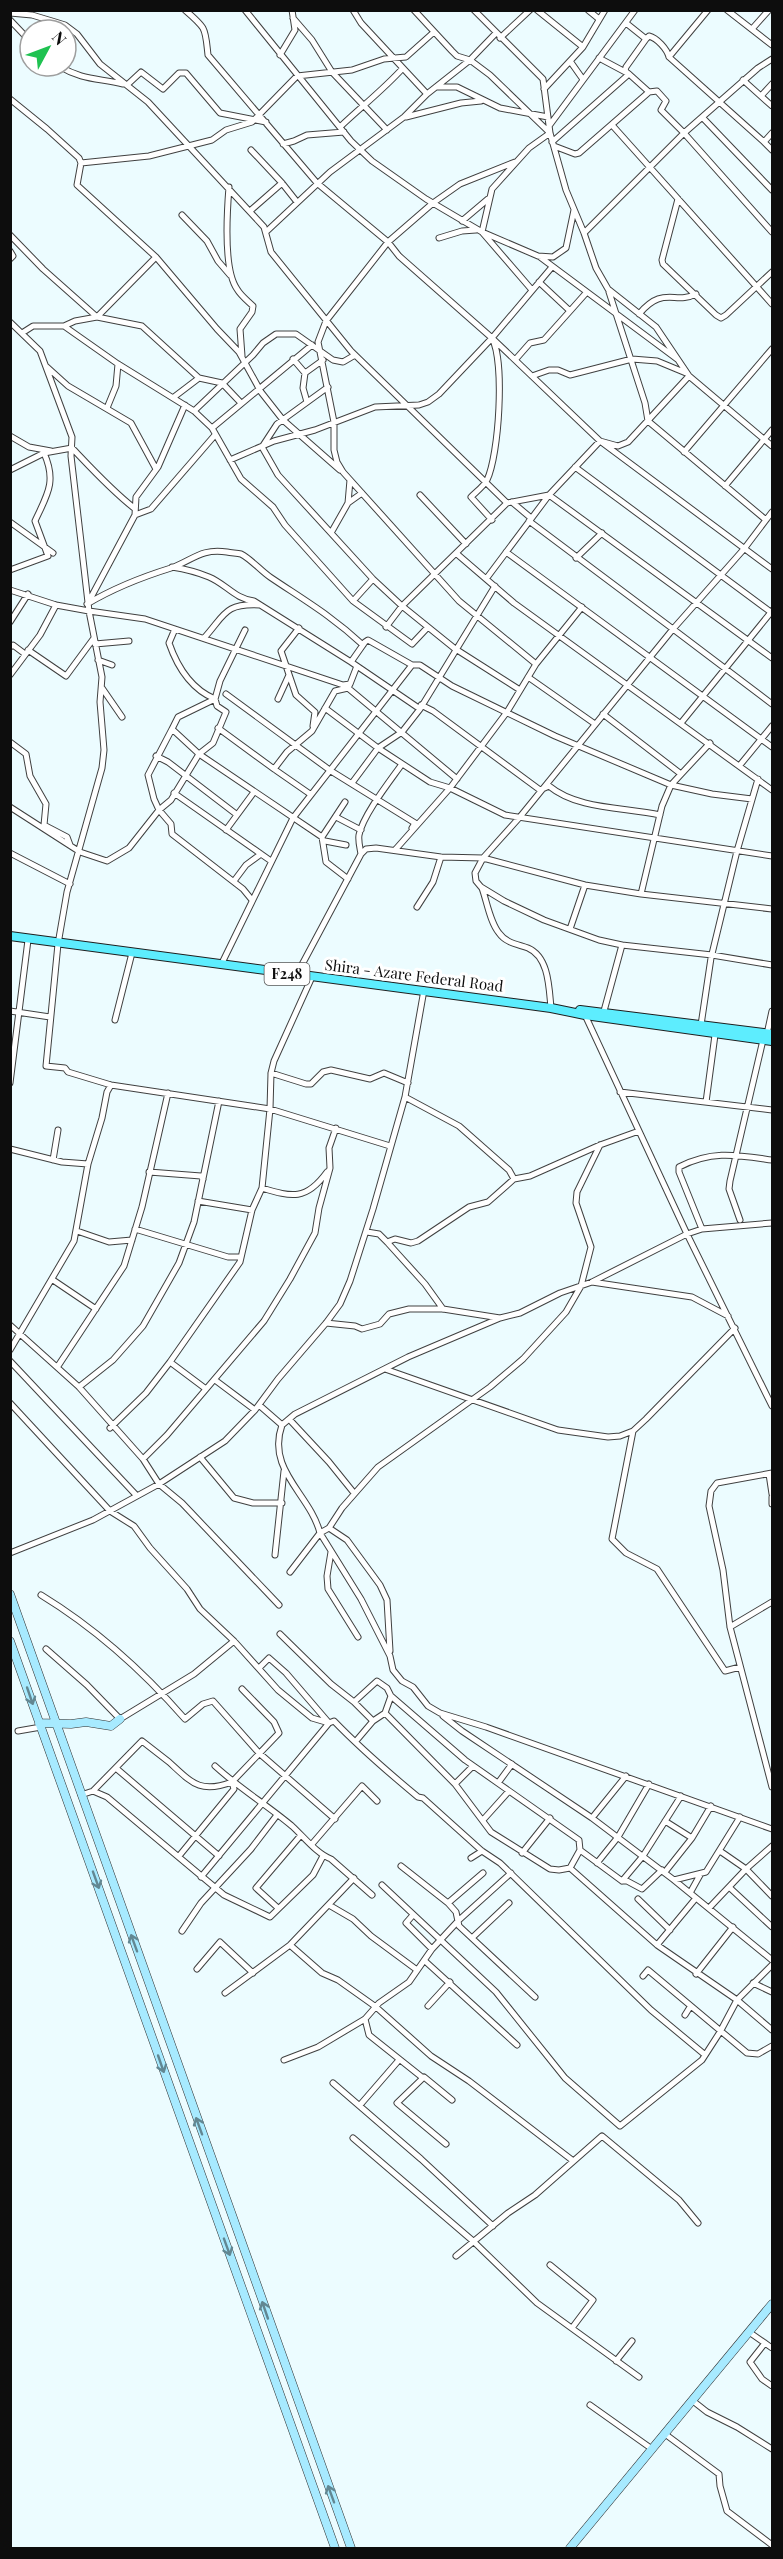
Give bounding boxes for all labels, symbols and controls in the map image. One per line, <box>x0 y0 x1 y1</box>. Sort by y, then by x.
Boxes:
north arrow <box>18 18 78 78</box>
text: N <box>48 27 72 49</box>
street label: Shira - Azare Federal Road <box>324 954 505 996</box>
road number: F248 <box>264 963 310 985</box>
one-way arrow <box>26 1686 37 1705</box>
one-way arrow <box>91 1870 102 1889</box>
one-way arrow <box>127 1934 138 1953</box>
one-way arrow <box>157 2054 168 2072</box>
one-way arrow <box>192 2118 203 2136</box>
one-way arrow <box>222 2237 233 2256</box>
one-way arrow <box>259 2301 270 2320</box>
one-way arrow <box>324 2485 335 2503</box>

